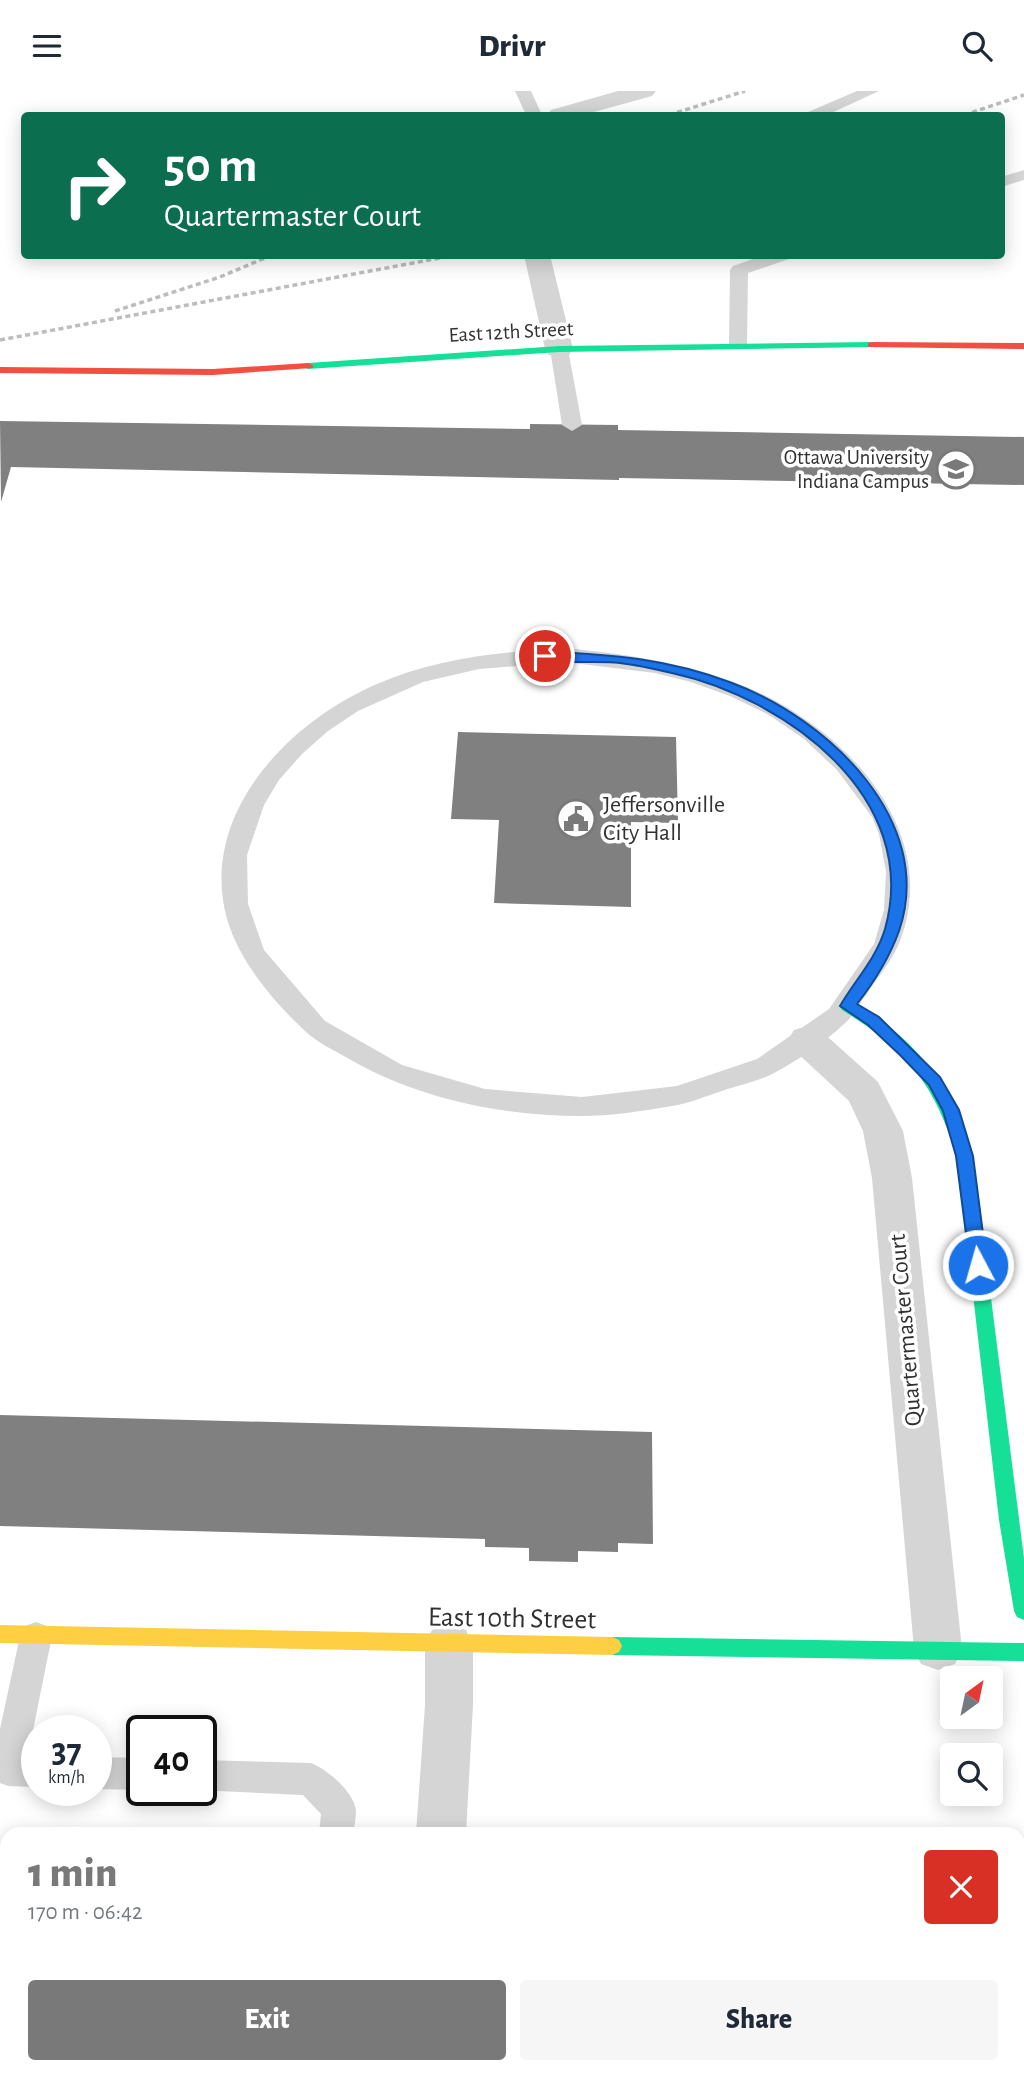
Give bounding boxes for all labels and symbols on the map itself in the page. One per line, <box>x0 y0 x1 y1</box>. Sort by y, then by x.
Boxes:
street label: East 12th Street <box>448 318 574 346</box>
place label: Ottawa University Indiana Campus <box>784 447 929 492</box>
school or university icon: Ottawa University Indiana Campus <box>935 448 977 490</box>
pin <box>515 626 575 686</box>
place label: Jeffersonville City Hall <box>603 793 725 845</box>
public building icon: Jeffersonville City Hall <box>555 798 597 840</box>
position arrow <box>941 1228 1015 1302</box>
street label: Quartermaster Court <box>886 1233 926 1427</box>
street label: East 10th Street <box>428 1604 596 1634</box>
north arrow <box>940 1666 1003 1729</box>
speed limit sign: 40 <box>126 1715 217 1806</box>

